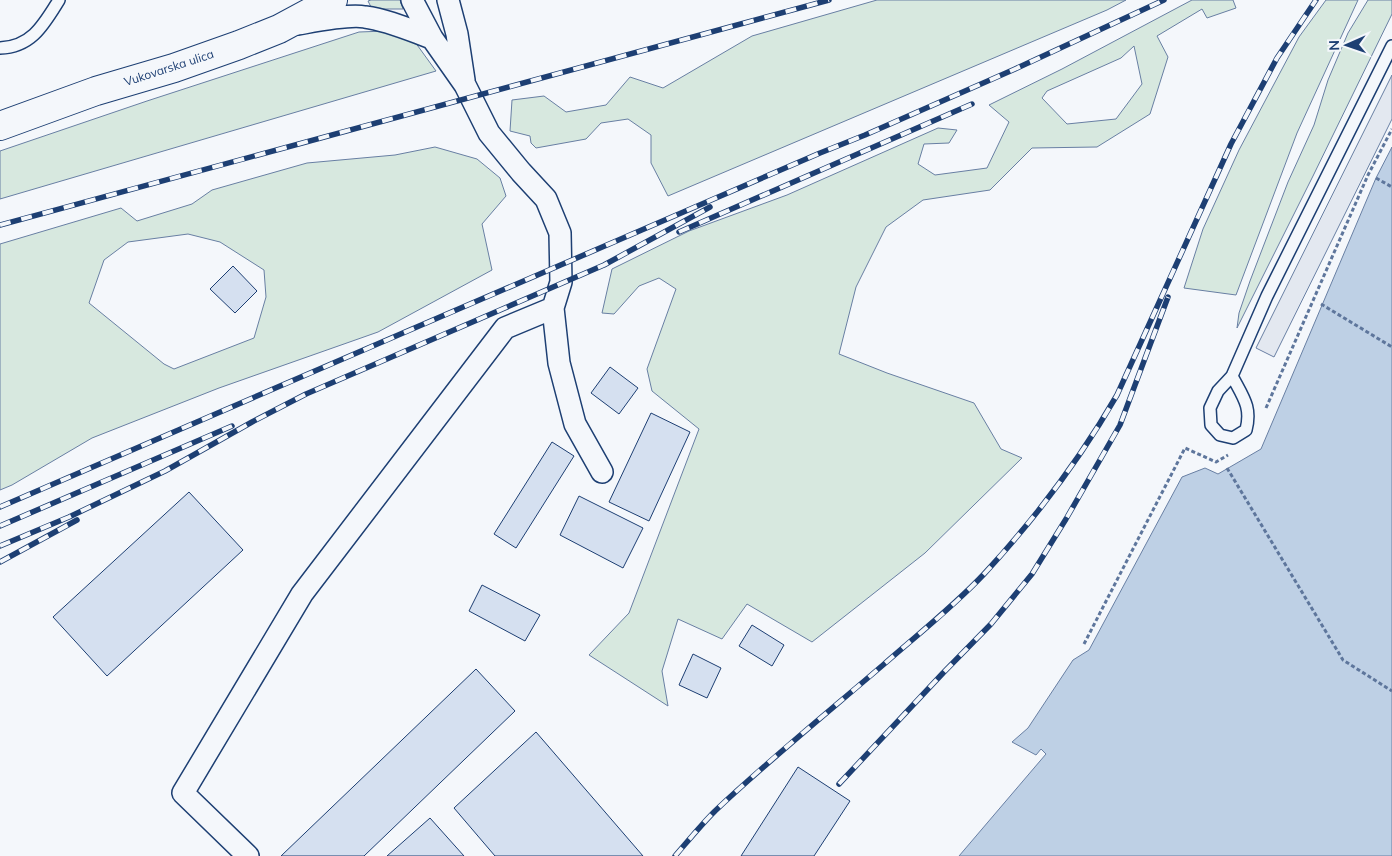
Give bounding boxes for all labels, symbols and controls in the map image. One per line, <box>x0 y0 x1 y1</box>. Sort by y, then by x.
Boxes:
north arrow <box>1322 20 1372 70</box>
text: N <box>1325 40 1343 51</box>
street label: Vukovarska ulica <box>122 46 216 89</box>

